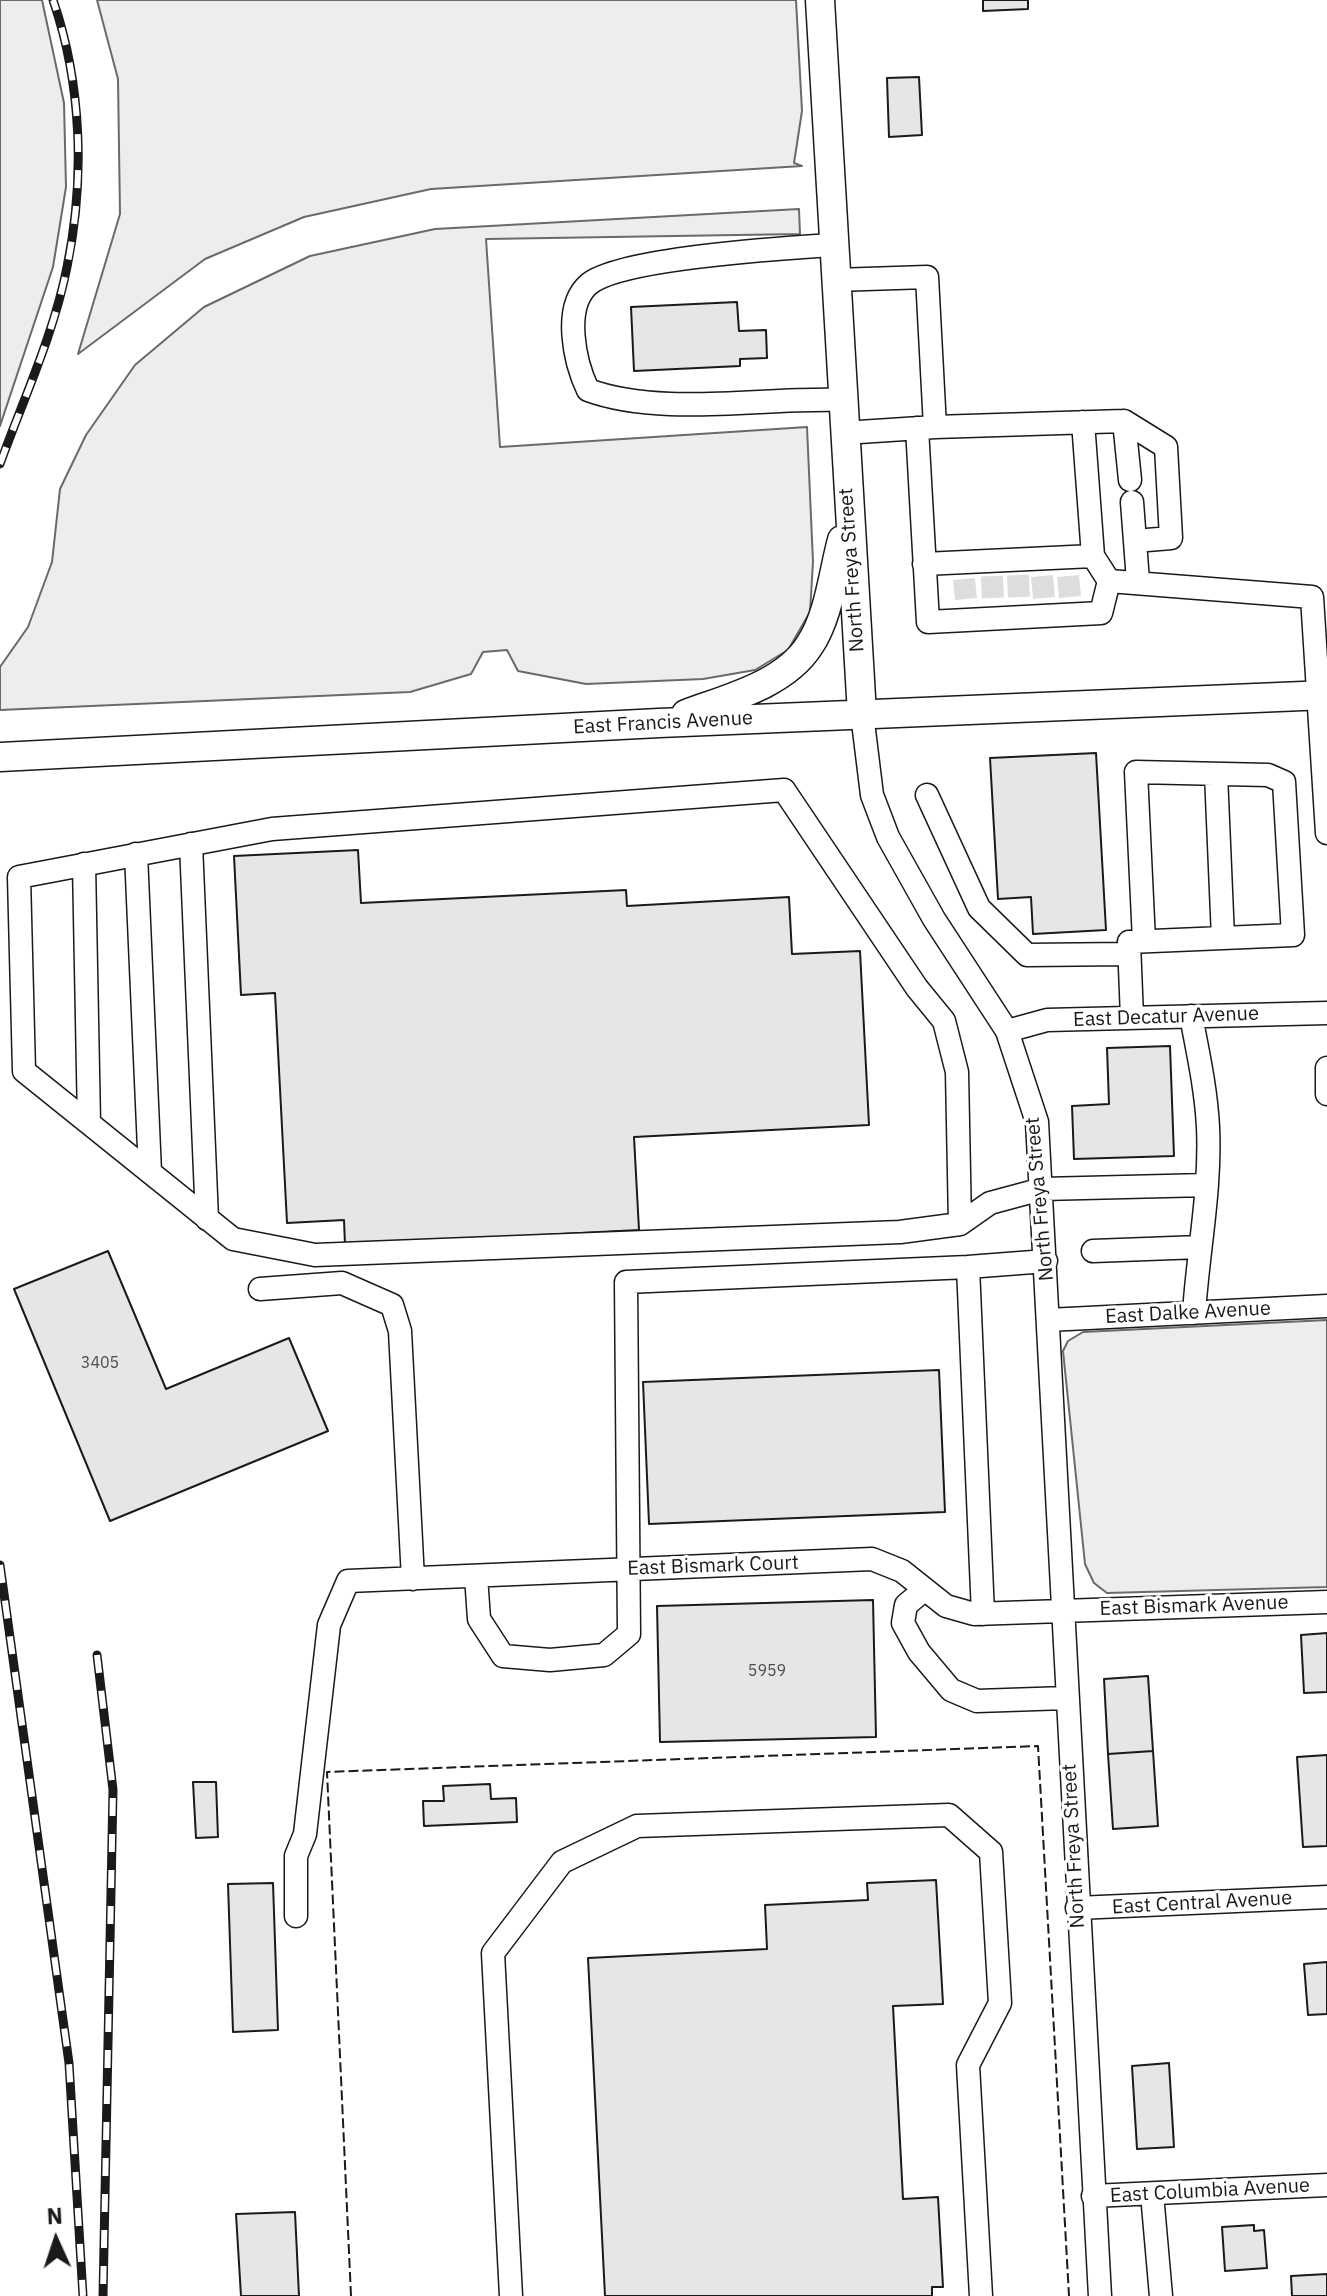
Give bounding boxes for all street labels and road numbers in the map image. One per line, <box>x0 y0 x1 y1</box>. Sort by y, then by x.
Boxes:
street label: North Freya Street <box>834 487 870 653</box>
street label: East Francis Avenue <box>572 706 754 740</box>
street label: East Decatur Avenue <box>1073 1002 1259 1032</box>
street label: North Freya Street <box>1021 1116 1059 1282</box>
street label: East Dalke Avenue <box>1105 1297 1271 1329</box>
street label: East Bismark Court <box>627 1551 799 1581</box>
street label: East Bismark Avenue <box>1099 1591 1289 1621</box>
street label: North Freya Street <box>1058 1763 1090 1929</box>
street label: East Central Avenue <box>1111 1886 1293 1920</box>
street label: East Columbia Avenue <box>1109 2174 1311 2208</box>

